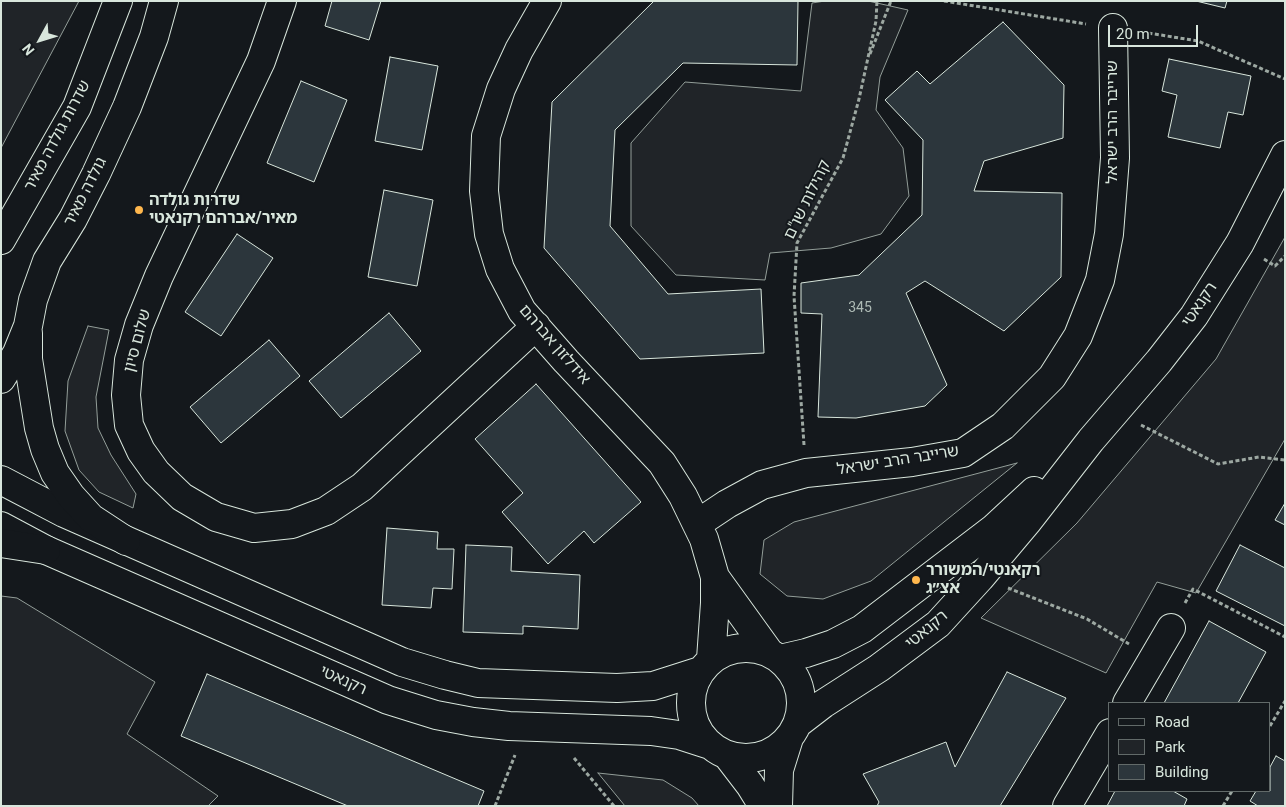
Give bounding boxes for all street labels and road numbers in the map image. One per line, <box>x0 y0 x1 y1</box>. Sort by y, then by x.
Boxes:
street label: שרייבר הרב ישראל <box>1103 60 1123 184</box>
street label: שדרות גולדה מאיר <box>21 77 95 195</box>
street label: גולדה מאיר <box>61 154 111 230</box>
street label: קהילות שו"ם <box>781 157 835 243</box>
street label: רקנאטי <box>1178 279 1222 331</box>
street label: אידלזון אברהם <box>514 301 594 389</box>
street label: שלום סיון <box>120 307 156 375</box>
street label: שרייבר הרב ישראל <box>836 442 960 480</box>
street label: רקנאטי <box>902 607 952 653</box>
street label: רקנאטי <box>317 662 369 700</box>

